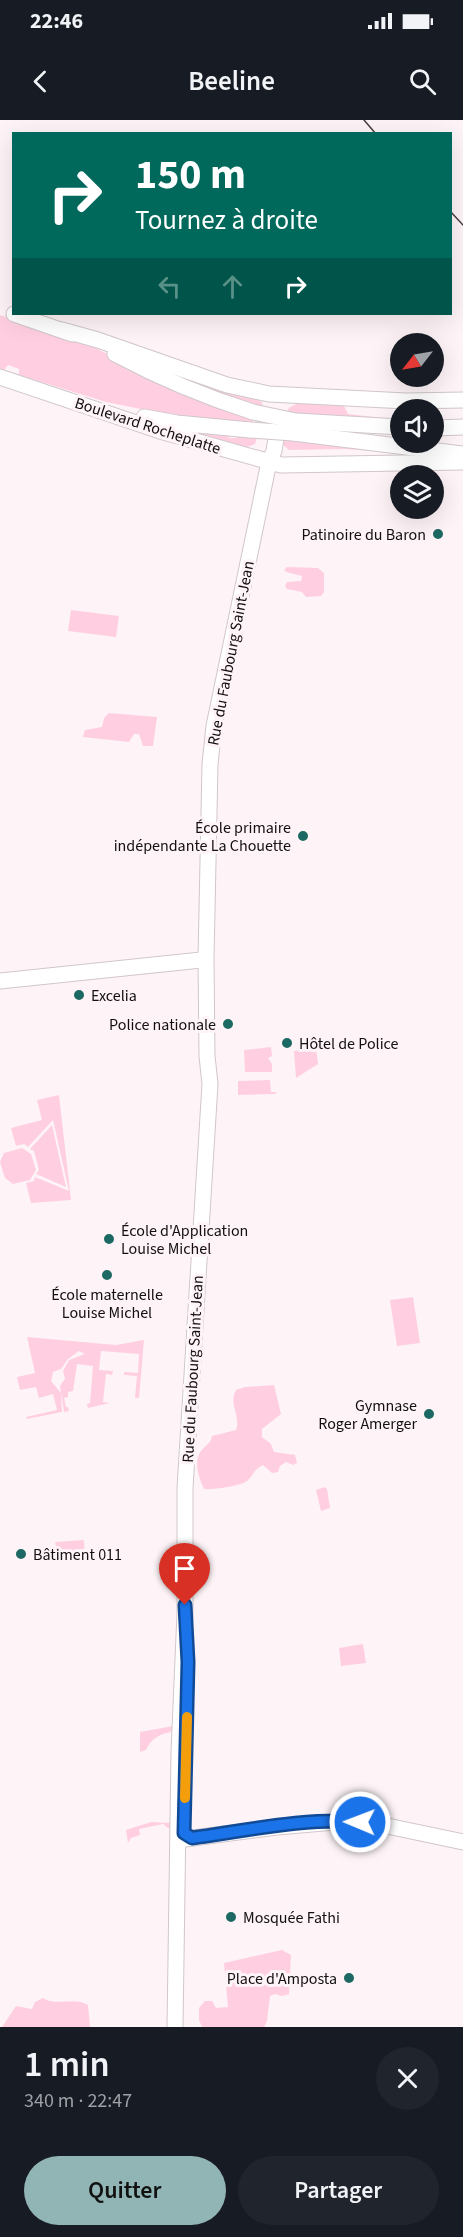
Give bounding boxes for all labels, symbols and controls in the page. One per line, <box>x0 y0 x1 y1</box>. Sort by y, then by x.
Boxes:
text: 22:46 <box>30 5 83 37</box>
text: Beeline <box>188 62 275 101</box>
icon: back <box>24 65 57 98</box>
icon: search <box>406 65 439 98</box>
text: 150 m <box>135 145 246 205</box>
icon: right <box>36 156 114 234</box>
text: Tournez à droite <box>135 201 318 240</box>
icon: left <box>153 270 186 303</box>
icon: ahead <box>216 270 249 303</box>
icon: right <box>279 270 312 303</box>
north arrow <box>390 333 444 387</box>
map controls <box>390 333 444 519</box>
street label: Boulevard Rocheplatte <box>72 392 223 460</box>
button: sound <box>390 399 444 453</box>
button: layers <box>390 465 444 519</box>
place label: Patinoire du Baron <box>301 524 426 546</box>
marker: Patinoire du Baron <box>431 527 445 541</box>
street label: Rue du Faubourg Saint-Jean <box>202 559 260 748</box>
place label: École primaire indépendante La Chouette <box>114 817 291 857</box>
marker: École primaire indépendante La Chouette <box>296 829 310 843</box>
place label: Excelia <box>91 985 137 1007</box>
marker: Excelia <box>72 988 86 1002</box>
place label: Police nationale <box>109 1014 216 1036</box>
marker: Police nationale <box>221 1017 235 1031</box>
place label: Hôtel de Police <box>299 1033 399 1055</box>
marker: Hôtel de Police <box>280 1036 294 1050</box>
place label: École d'Application Louise Michel <box>121 1220 248 1260</box>
marker: École d'Application Louise Michel <box>102 1232 116 1246</box>
marker: École maternelle Louise Michel <box>100 1268 114 1282</box>
street label: Rue du Faubourg Saint-Jean <box>177 1275 209 1463</box>
place label: École maternelle Louise Michel <box>51 1284 163 1324</box>
place label: Gymnase Roger Amerger <box>318 1395 417 1435</box>
marker: Gymnase Roger Amerger <box>422 1407 436 1421</box>
pin <box>159 1543 210 1605</box>
place label: Bâtiment 011 <box>33 1544 122 1566</box>
marker: Bâtiment 011 <box>14 1547 28 1561</box>
icon: arrive <box>168 1552 201 1585</box>
position arrow <box>328 1790 392 1854</box>
place label: Mosquée Fathi <box>243 1907 340 1929</box>
marker: Mosquée Fathi <box>224 1910 238 1924</box>
place label: Place d'Amposta <box>227 1968 337 1990</box>
marker: Place d'Amposta <box>342 1971 356 1985</box>
text: 1 min <box>24 2039 110 2090</box>
button: close <box>376 2047 439 2110</box>
text: 340 m · 22:47 <box>24 2087 132 2115</box>
button: Quitter <box>24 2156 226 2225</box>
button: Partager <box>238 2156 439 2225</box>

